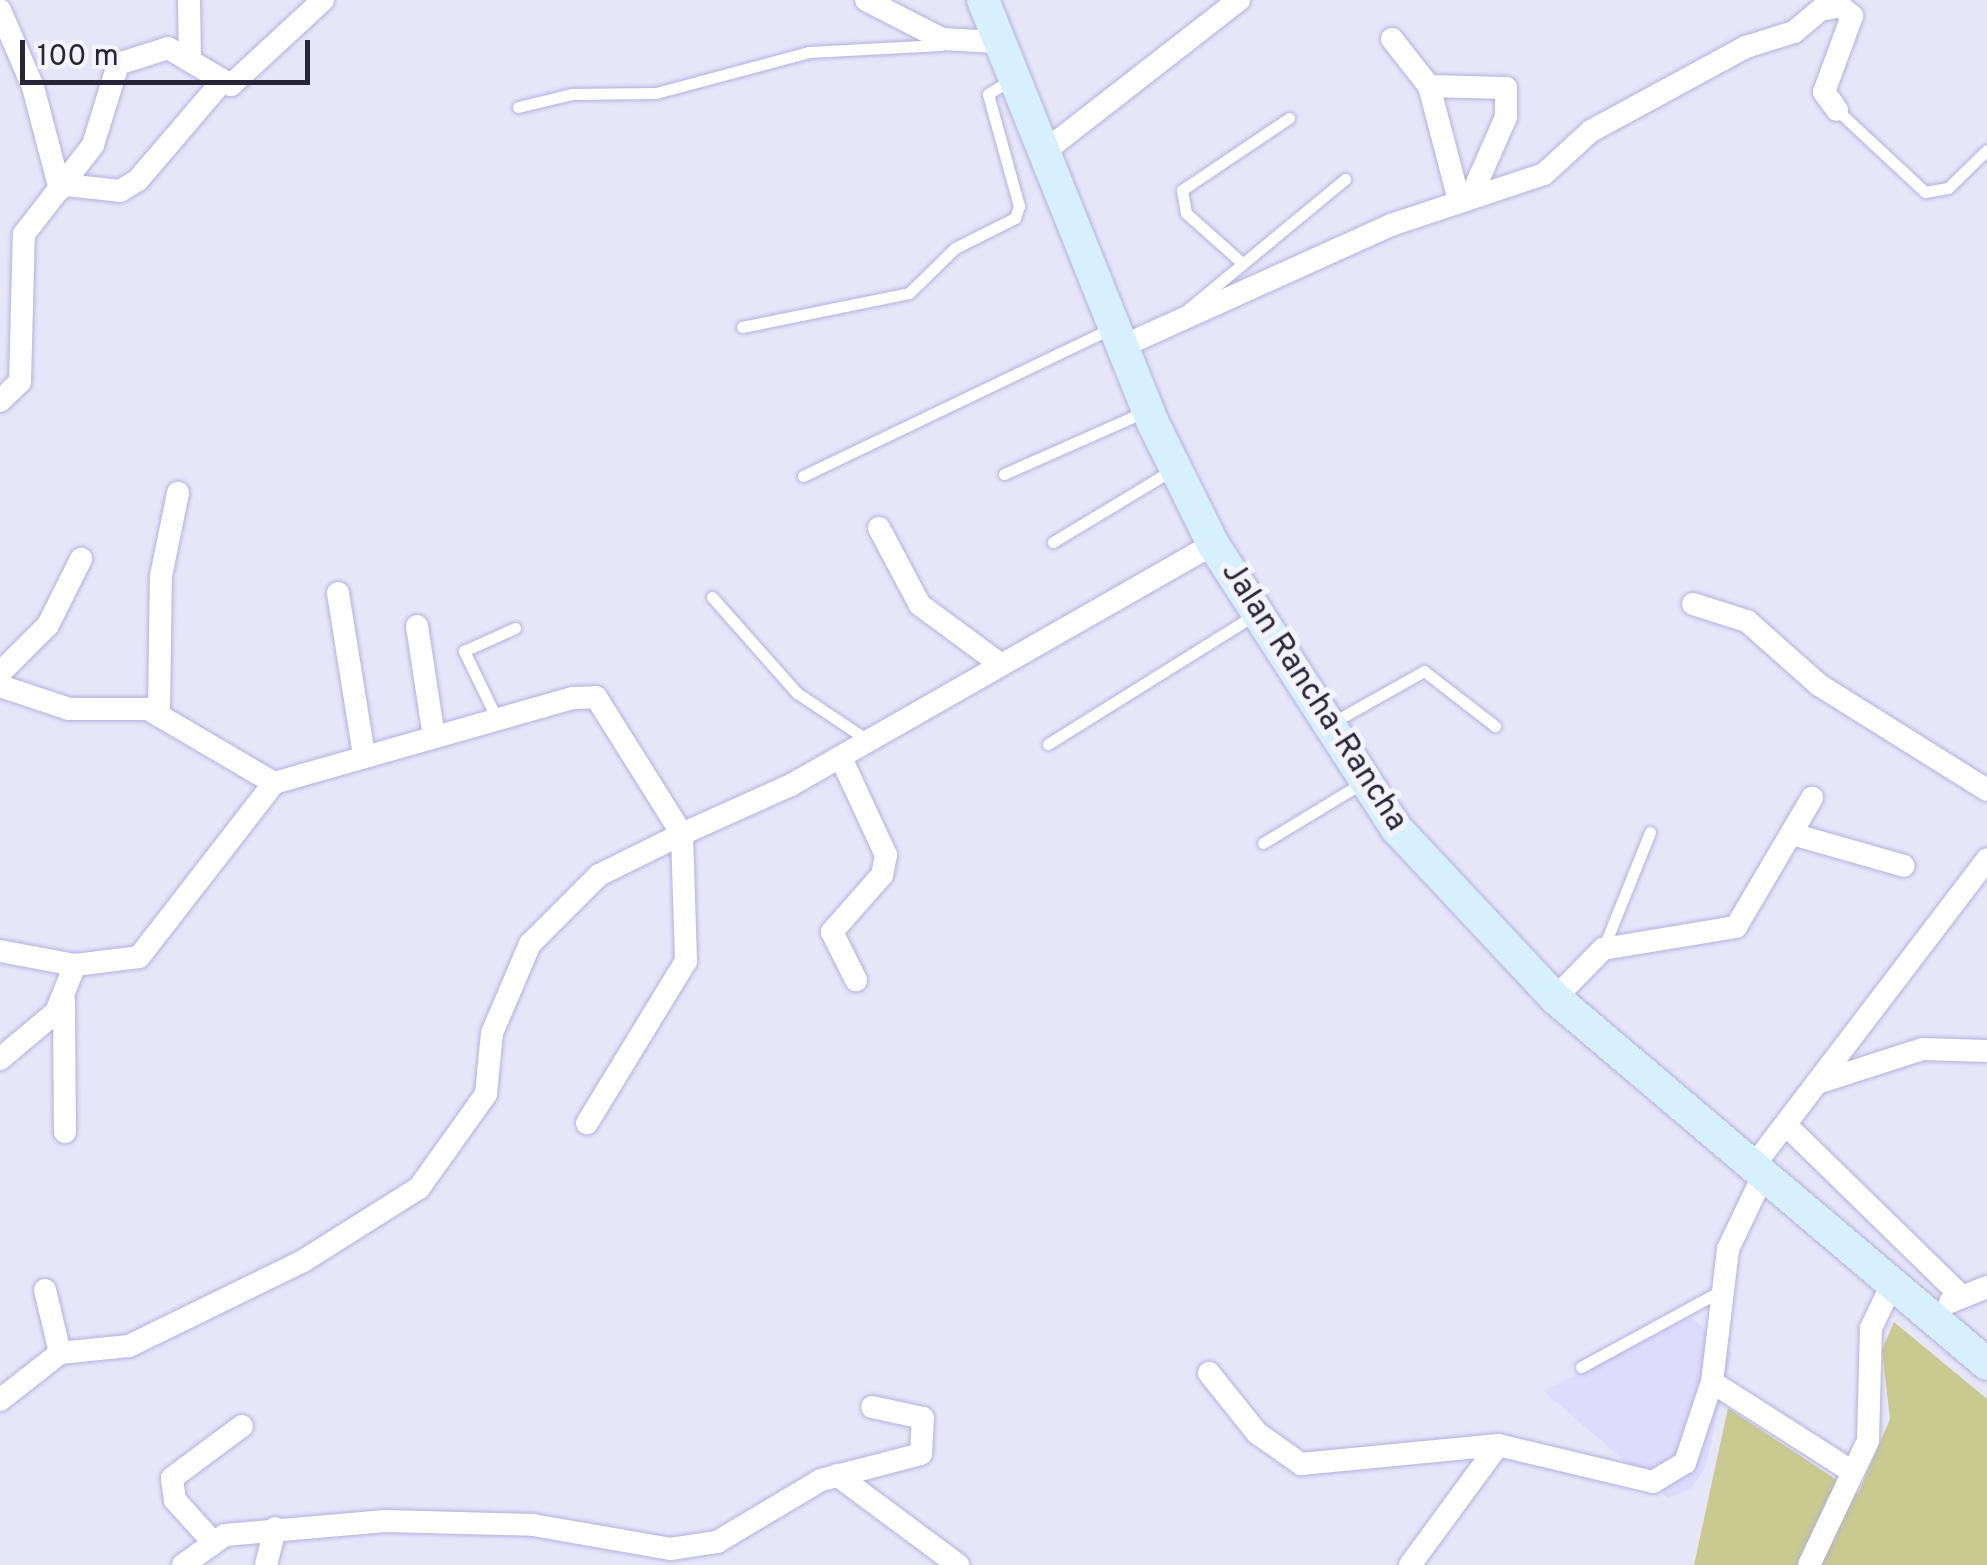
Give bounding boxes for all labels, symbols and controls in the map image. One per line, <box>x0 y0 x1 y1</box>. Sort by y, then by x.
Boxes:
scale bar <box>25 20 315 82</box>
text: 100 m <box>37 39 119 76</box>
street label: Jalan Rancha-Rancha <box>1212 555 1414 839</box>

